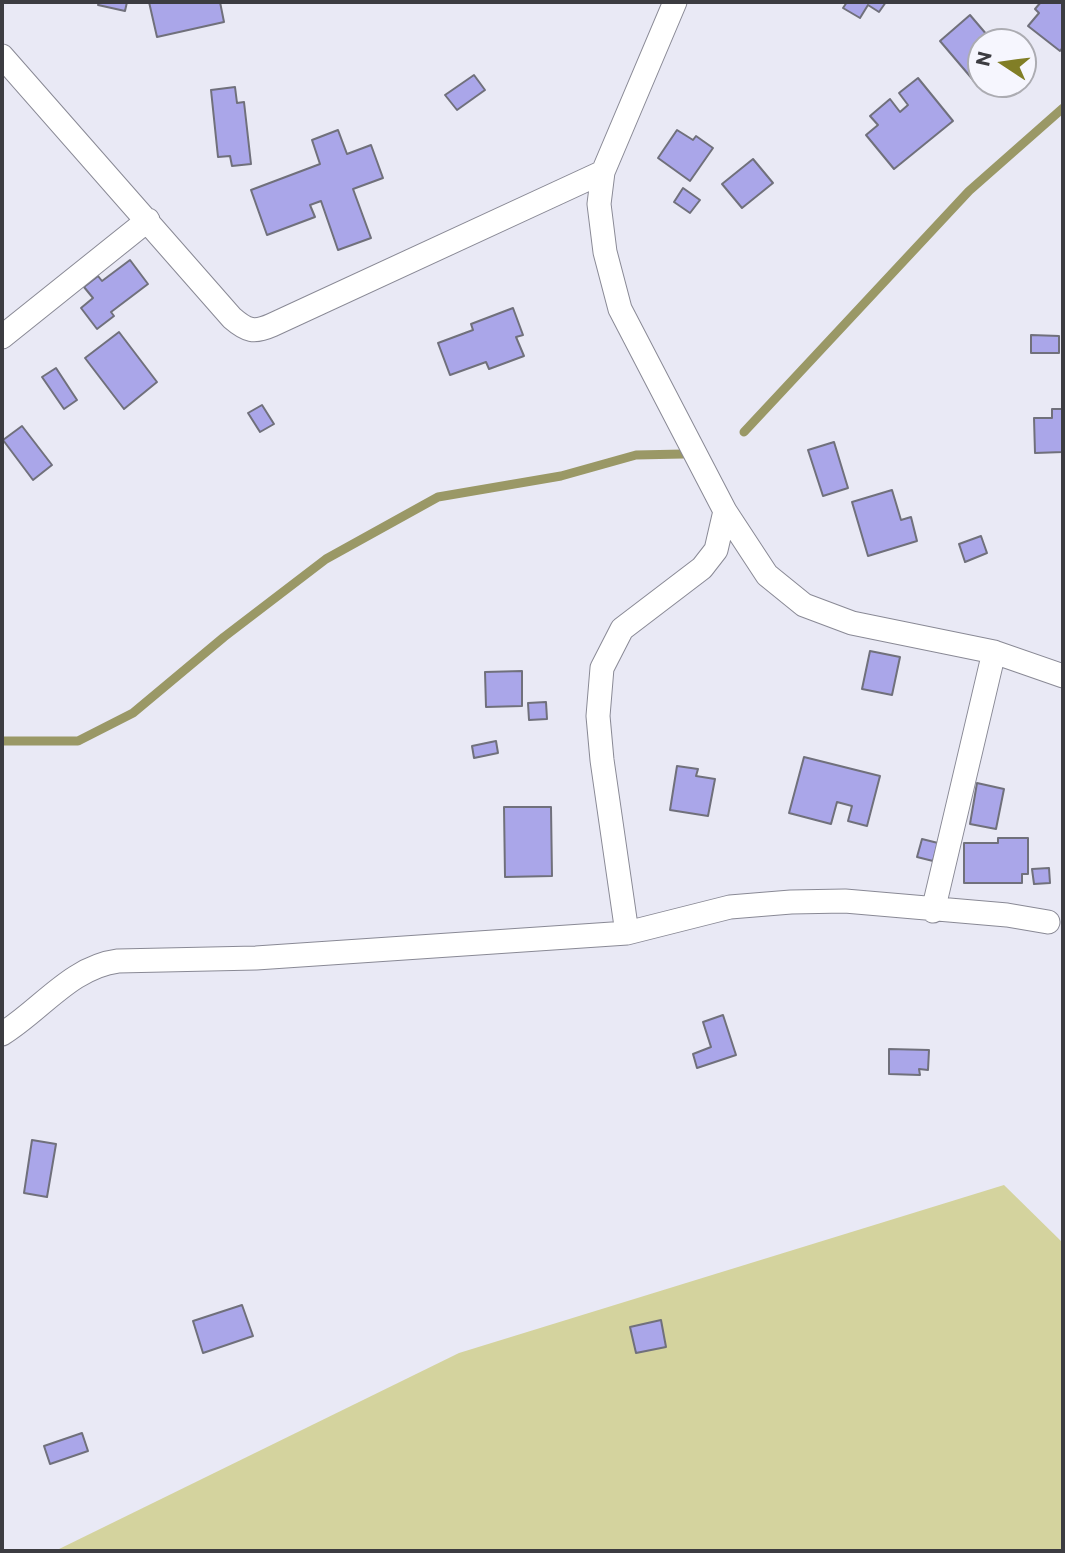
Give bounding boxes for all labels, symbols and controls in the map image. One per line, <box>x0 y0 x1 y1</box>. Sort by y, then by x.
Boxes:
north arrow <box>967 28 1037 98</box>
text: N <box>970 49 996 68</box>

